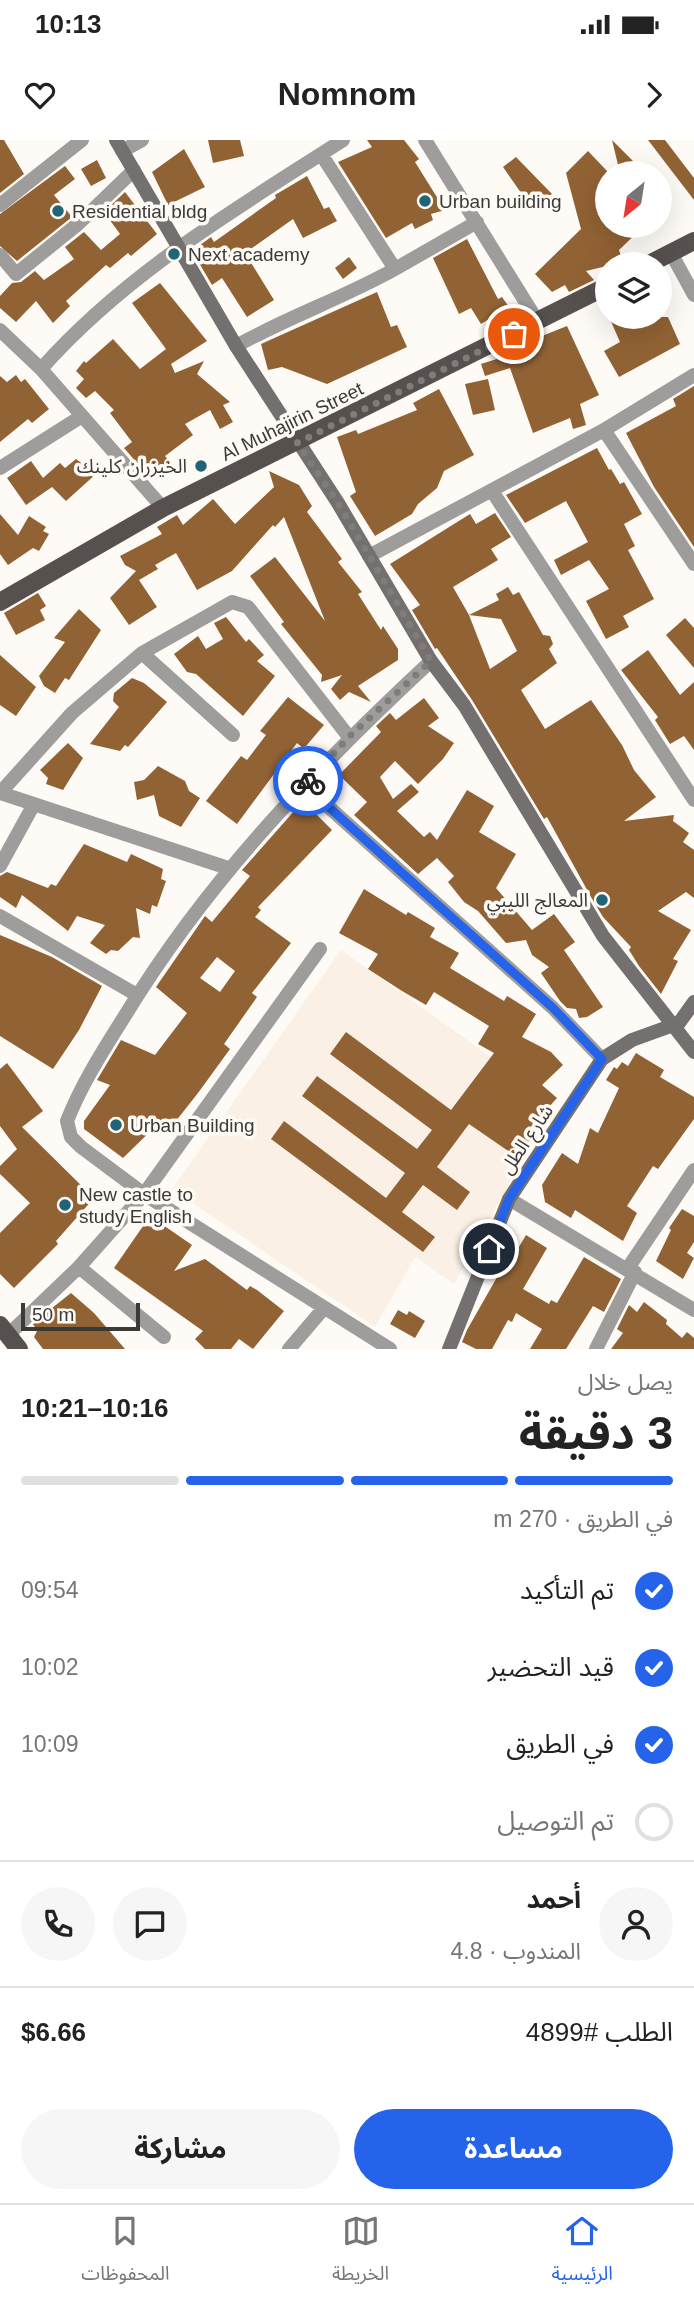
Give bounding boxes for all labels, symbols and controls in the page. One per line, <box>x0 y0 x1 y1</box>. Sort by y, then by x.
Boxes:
text: 10:13 <box>35 9 102 39</box>
icon: heart <box>21 76 59 114</box>
text: Nomnom <box>278 76 416 112</box>
icon: forward <box>635 76 673 114</box>
north arrow <box>595 161 672 238</box>
map controls <box>595 161 672 329</box>
place label: Urban building <box>439 191 562 212</box>
marker: Urban building <box>417 193 433 209</box>
place label: Residential bldg <box>72 201 207 222</box>
marker: Residential bldg <box>50 203 66 219</box>
place label: Next academy <box>188 244 310 265</box>
marker: Next academy <box>166 246 182 262</box>
button: layers <box>595 252 672 329</box>
pin <box>484 304 544 364</box>
icon: bag <box>495 315 533 353</box>
street label: Al Muhajirin Street <box>218 378 367 465</box>
place label: الخيزران كلينك <box>77 456 187 478</box>
marker: الخيزران كلينك <box>193 458 209 474</box>
courier <box>273 746 343 816</box>
icon: bike <box>289 762 327 800</box>
place label: المعالج الليبي <box>487 890 588 915</box>
marker: المعالج الليبي <box>594 892 610 908</box>
street label: شارع الظل <box>496 1101 560 1180</box>
place label: Urban Building <box>130 1115 255 1136</box>
marker: Urban Building <box>108 1117 124 1133</box>
place label: New castle to study English <box>79 1184 193 1227</box>
marker: New castle to study English <box>57 1197 73 1213</box>
pin <box>459 1219 519 1279</box>
icon: home <box>470 1230 508 1268</box>
scale bar <box>21 1300 140 1332</box>
text: 50 m <box>32 1304 74 1325</box>
text: يصل خلال <box>578 1369 673 1395</box>
text: 10:16–10:21 <box>21 1393 168 1423</box>
text: 3 دقيقة <box>519 1407 673 1459</box>
text: في الطريق · 270 m <box>493 1506 673 1532</box>
icon: check <box>635 1572 673 1610</box>
text: تم التأكيد <box>520 1575 614 1605</box>
text: 09:54 <box>21 1577 79 1603</box>
icon: check <box>635 1649 673 1687</box>
text: قيد التحضير <box>488 1652 614 1682</box>
text: 10:02 <box>21 1654 79 1680</box>
icon: check <box>635 1726 673 1764</box>
text: في الطريق <box>506 1729 614 1759</box>
text: 10:09 <box>21 1731 79 1757</box>
text: تم التوصيل <box>497 1806 614 1836</box>
text: أحمد <box>527 1884 581 1914</box>
button: phone <box>21 1887 95 1961</box>
button: chat <box>113 1887 187 1961</box>
button: person <box>599 1887 673 1961</box>
text: المندوب · 4.8 <box>451 1938 581 1964</box>
text: $6.66 <box>21 2017 86 2047</box>
text: الطلب #4899 <box>526 2017 673 2047</box>
button: مشاركة <box>21 2109 340 2189</box>
button: مساعدة <box>354 2109 673 2189</box>
tab: المحفوظات <box>81 2212 169 2294</box>
tab: الخريطة <box>332 2212 389 2294</box>
tab: الرئيسية <box>552 2212 613 2294</box>

